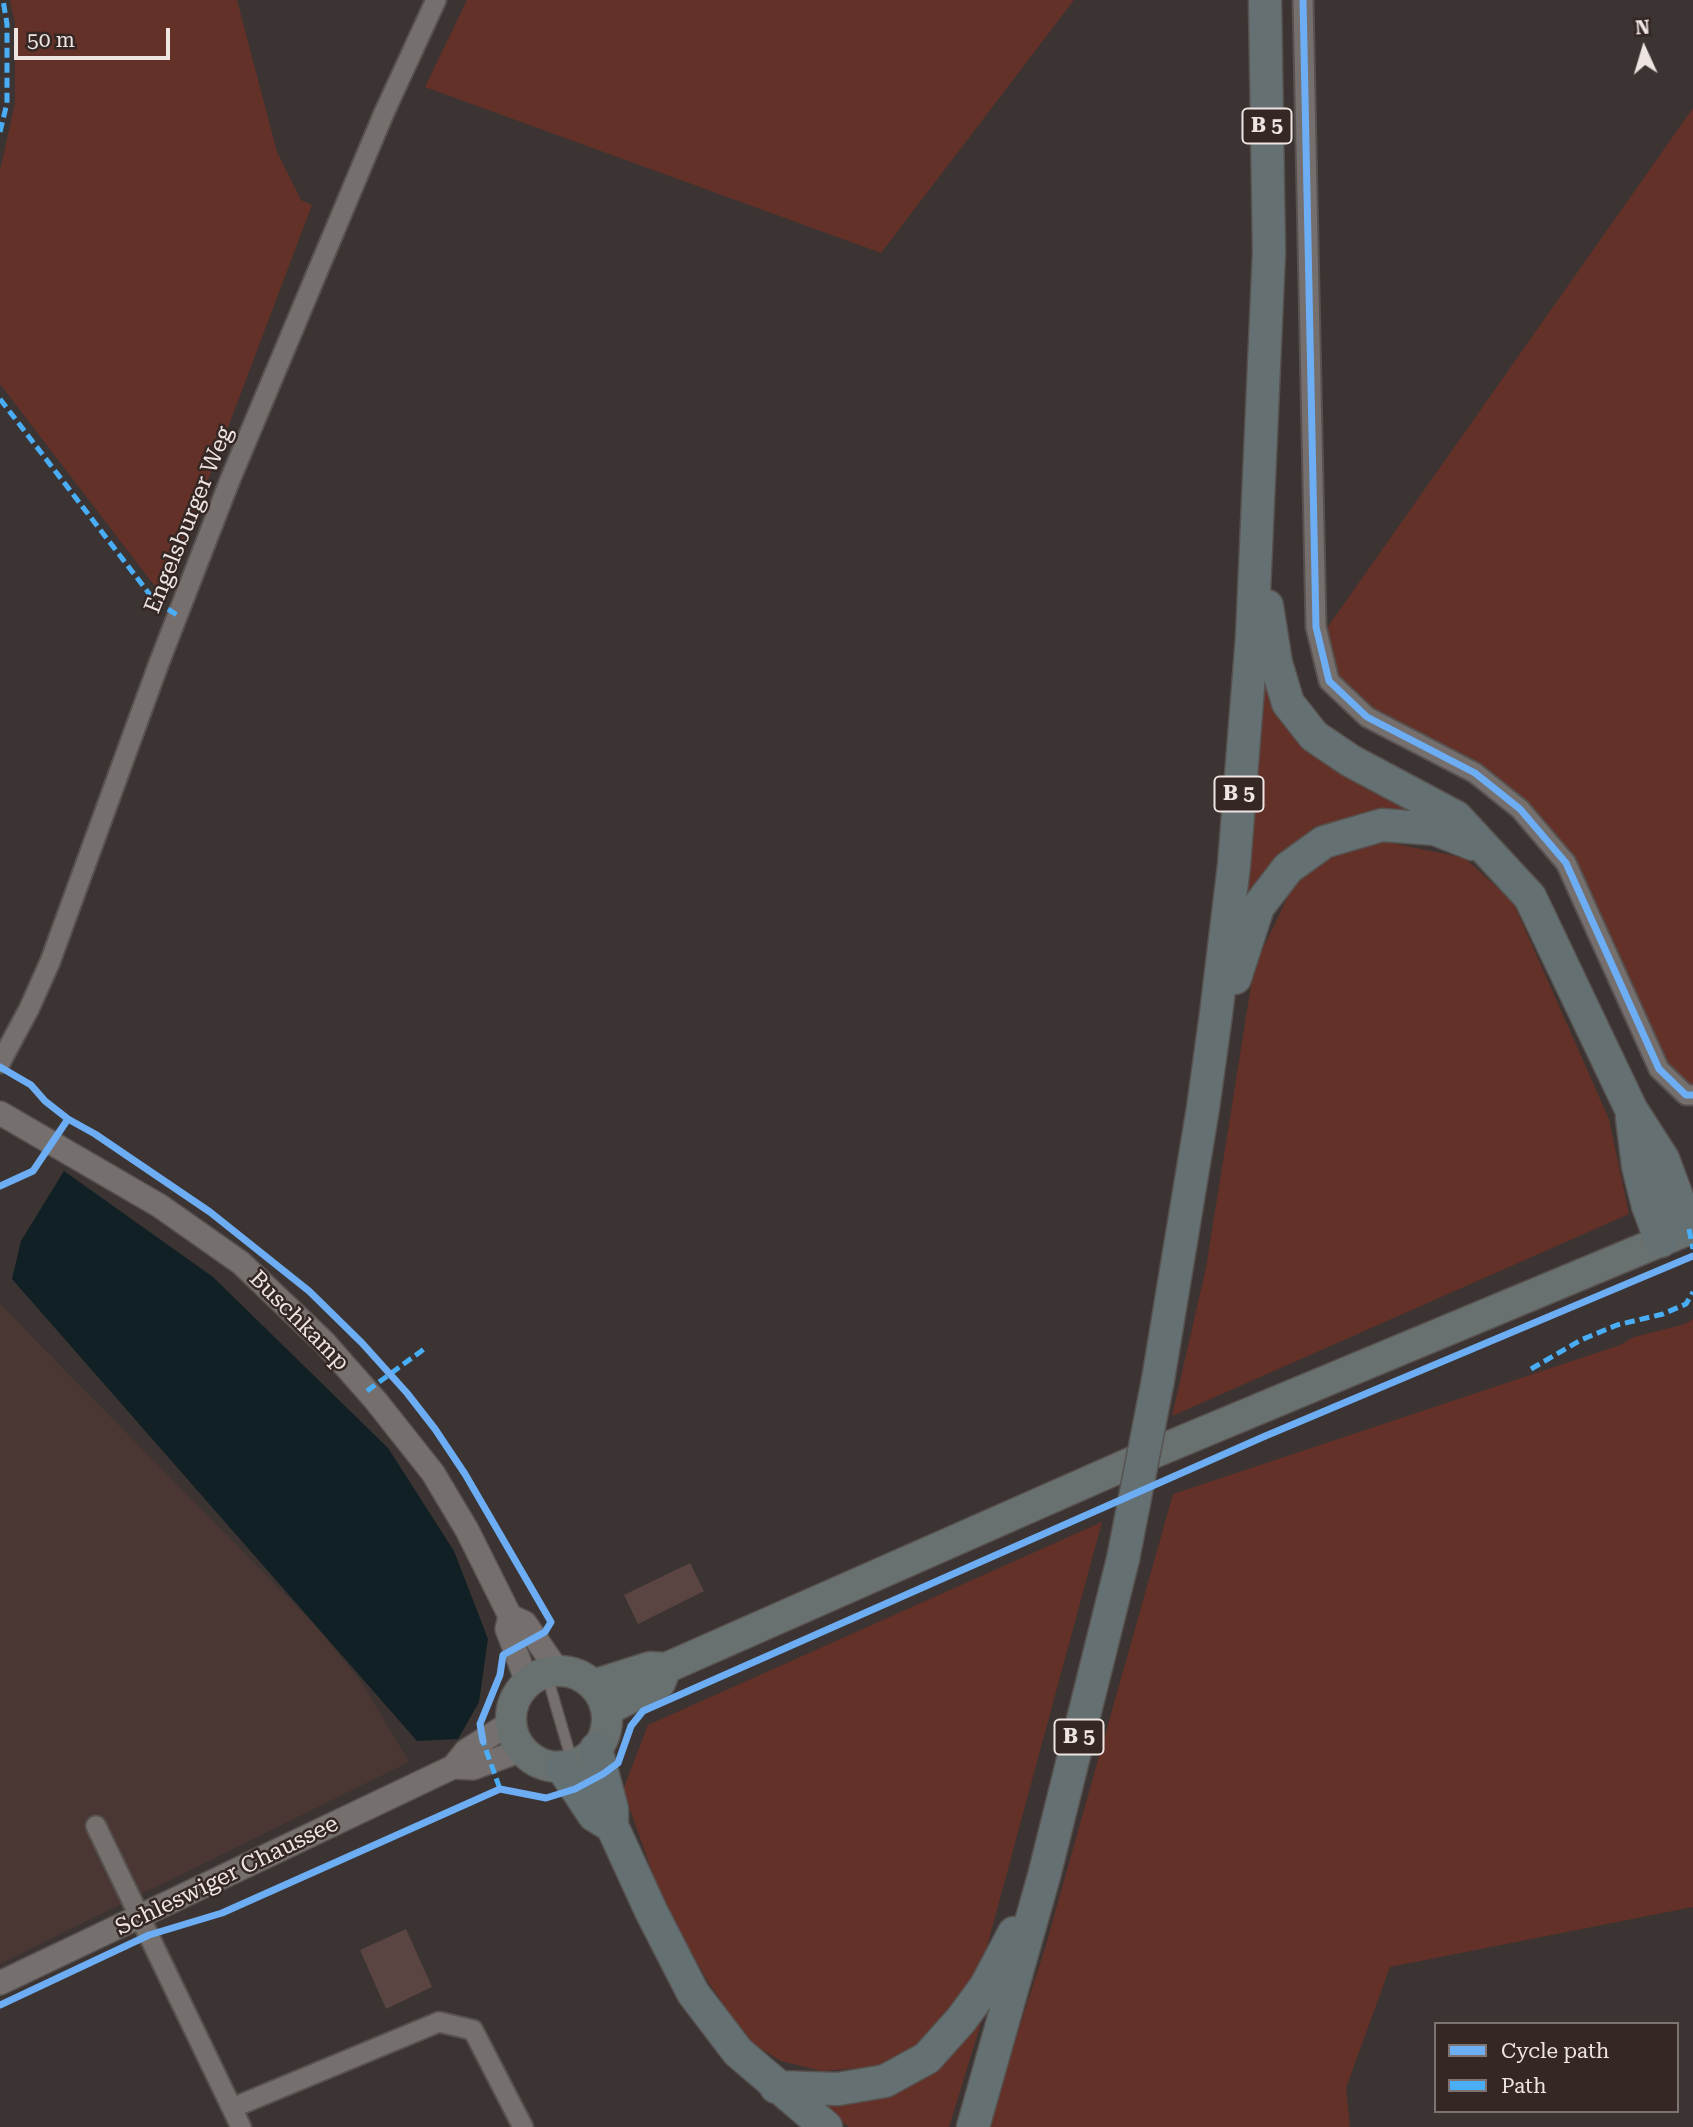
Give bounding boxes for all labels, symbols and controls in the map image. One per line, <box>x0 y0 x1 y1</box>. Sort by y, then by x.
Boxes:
scale bar <box>18 14 173 58</box>
north arrow <box>1609 14 1679 84</box>
text: N <box>1634 16 1651 40</box>
text: 50 m <box>27 28 75 52</box>
road number: B 5 <box>1242 108 1292 144</box>
street label: Engelsburger Weg <box>139 423 239 617</box>
road number: B 5 <box>1214 776 1264 812</box>
street label: Buschkamp <box>243 1265 355 1377</box>
road number: B 5 <box>1054 1720 1104 1754</box>
street label: Schleswiger Chaussee <box>111 1810 343 1942</box>
legend <box>1434 2022 1679 2113</box>
text: Cycle path <box>1501 2039 1609 2063</box>
text: Path <box>1501 2074 1547 2098</box>

